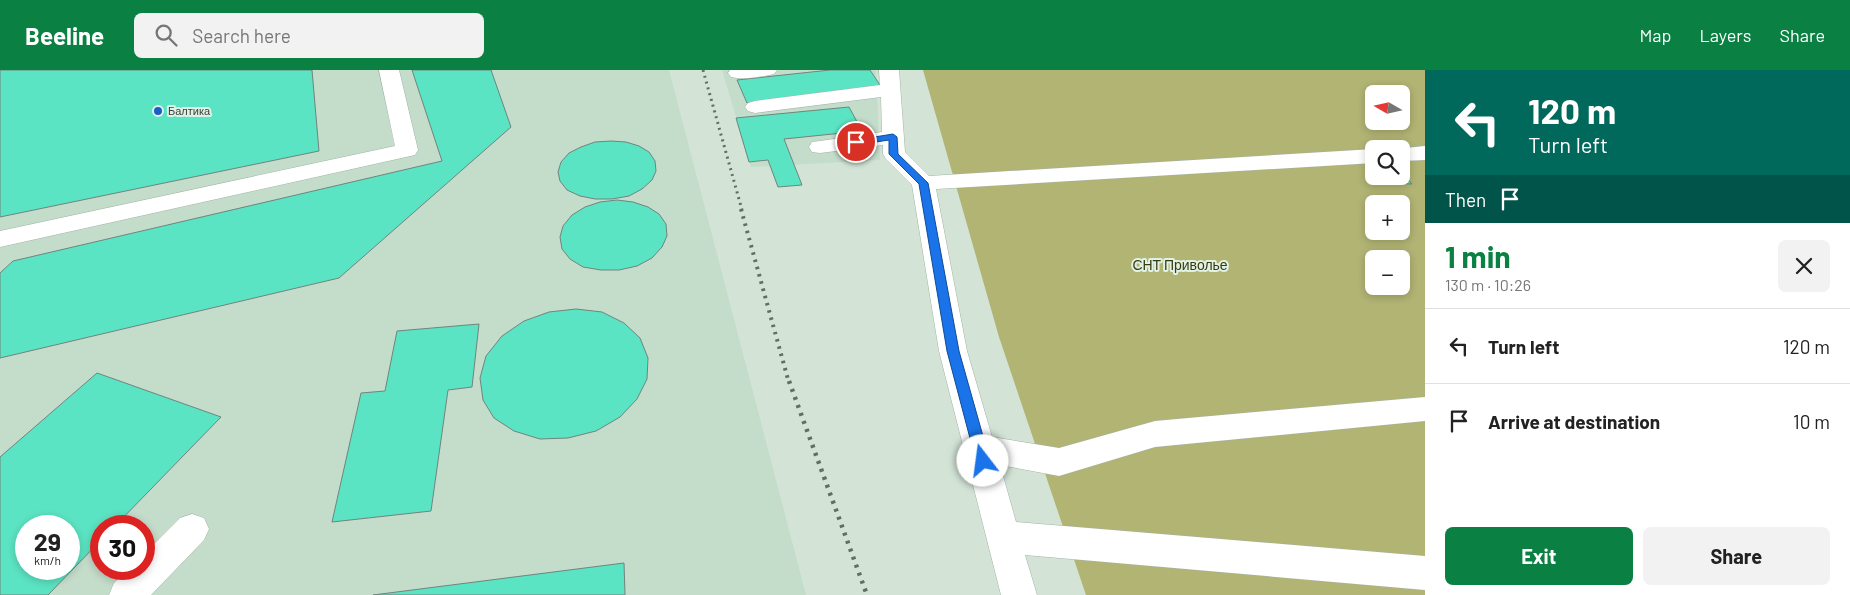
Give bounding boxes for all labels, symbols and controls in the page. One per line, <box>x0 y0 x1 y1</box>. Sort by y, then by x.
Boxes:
search box <box>134 13 484 58</box>
text: Beeline <box>25 21 104 50</box>
icon: search <box>152 21 180 49</box>
text: Search here <box>192 24 291 47</box>
text: Map <box>1639 24 1671 46</box>
text: Layers <box>1699 24 1752 46</box>
text: Share <box>1780 24 1825 46</box>
north arrow <box>1365 85 1410 130</box>
map controls <box>1365 85 1410 295</box>
text: 120 m <box>1528 89 1616 131</box>
icon: left <box>1445 90 1510 155</box>
place label: Балтика <box>168 104 211 117</box>
marker: Балтика <box>152 105 164 117</box>
pin <box>835 121 877 163</box>
icon: arrive <box>842 128 870 156</box>
text: Turn left <box>1528 131 1608 157</box>
button: search <box>1365 140 1410 185</box>
icon: arrive <box>1496 185 1524 213</box>
text: Then <box>1445 188 1486 211</box>
button: + <box>1365 195 1410 240</box>
text: 1 min <box>1445 238 1511 274</box>
button: close <box>1778 240 1830 292</box>
button: − <box>1365 250 1410 295</box>
park label: СНТ Приволье <box>1132 256 1228 273</box>
text: 130 m · 10:26 <box>1445 275 1531 294</box>
icon: left <box>1445 332 1473 360</box>
text: Turn left <box>1488 335 1559 358</box>
text: 120 m <box>1783 335 1830 358</box>
icon: arrive <box>1445 407 1473 435</box>
text: Arrive at destination <box>1488 410 1660 433</box>
text: 10 m <box>1793 410 1830 433</box>
position arrow <box>956 434 1008 486</box>
speed limit sign: 30 <box>90 515 155 580</box>
text: 29 <box>34 526 61 556</box>
button: Exit <box>1445 527 1633 585</box>
button: Share <box>1643 527 1830 585</box>
text: km/h <box>34 553 61 567</box>

